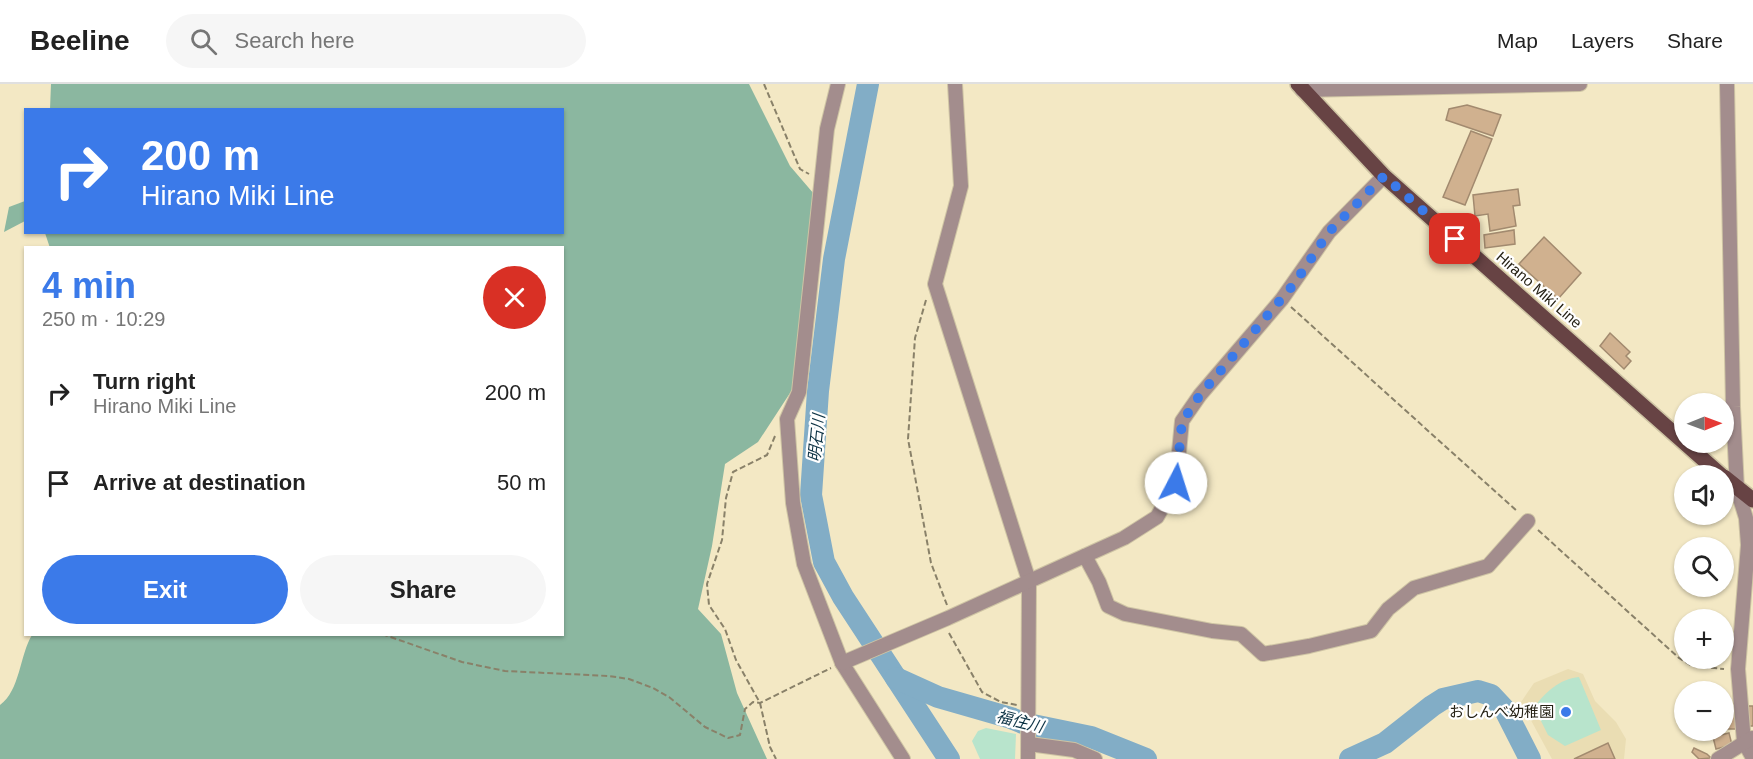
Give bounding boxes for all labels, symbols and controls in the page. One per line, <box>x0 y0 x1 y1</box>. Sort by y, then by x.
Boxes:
search box <box>166 14 586 68</box>
text: Beeline <box>30 25 130 56</box>
icon: search <box>187 25 220 58</box>
text: Search here <box>235 28 354 53</box>
text: Map <box>1497 29 1538 52</box>
text: Layers <box>1571 29 1634 52</box>
text: Share <box>1667 29 1723 52</box>
icon: right <box>42 132 120 210</box>
text: 200 m <box>141 132 260 179</box>
text: Hirano Miki Line <box>141 181 335 211</box>
pin <box>1429 213 1480 264</box>
icon: arrive <box>1438 222 1471 255</box>
street label: Hirano Miki Line <box>1493 248 1585 331</box>
text: 4 min <box>42 265 136 306</box>
button: close <box>483 266 546 329</box>
text: 250 m · 10:29 <box>42 308 165 330</box>
text: Turn right <box>93 369 195 394</box>
icon: right <box>42 377 75 410</box>
text: 200 m <box>485 380 546 405</box>
north arrow <box>1674 393 1734 453</box>
map controls <box>1674 393 1734 741</box>
text: Hirano Miki Line <box>93 395 236 417</box>
water label: 明石川 <box>806 411 828 463</box>
position arrow <box>1144 451 1208 515</box>
button: sound <box>1674 465 1734 525</box>
icon: arrive <box>42 467 75 500</box>
text: Arrive at destination <box>93 470 306 495</box>
text: 50 m <box>497 470 546 495</box>
button: search <box>1674 537 1734 597</box>
button: Exit <box>42 555 288 624</box>
button: Share <box>300 555 546 624</box>
button: + <box>1674 609 1734 669</box>
button: − <box>1674 681 1734 741</box>
place label: おしんべ幼稚園 <box>1449 703 1554 720</box>
marker: おしんべ幼稚園 <box>1559 705 1573 719</box>
water label: 福住川 <box>995 707 1047 736</box>

